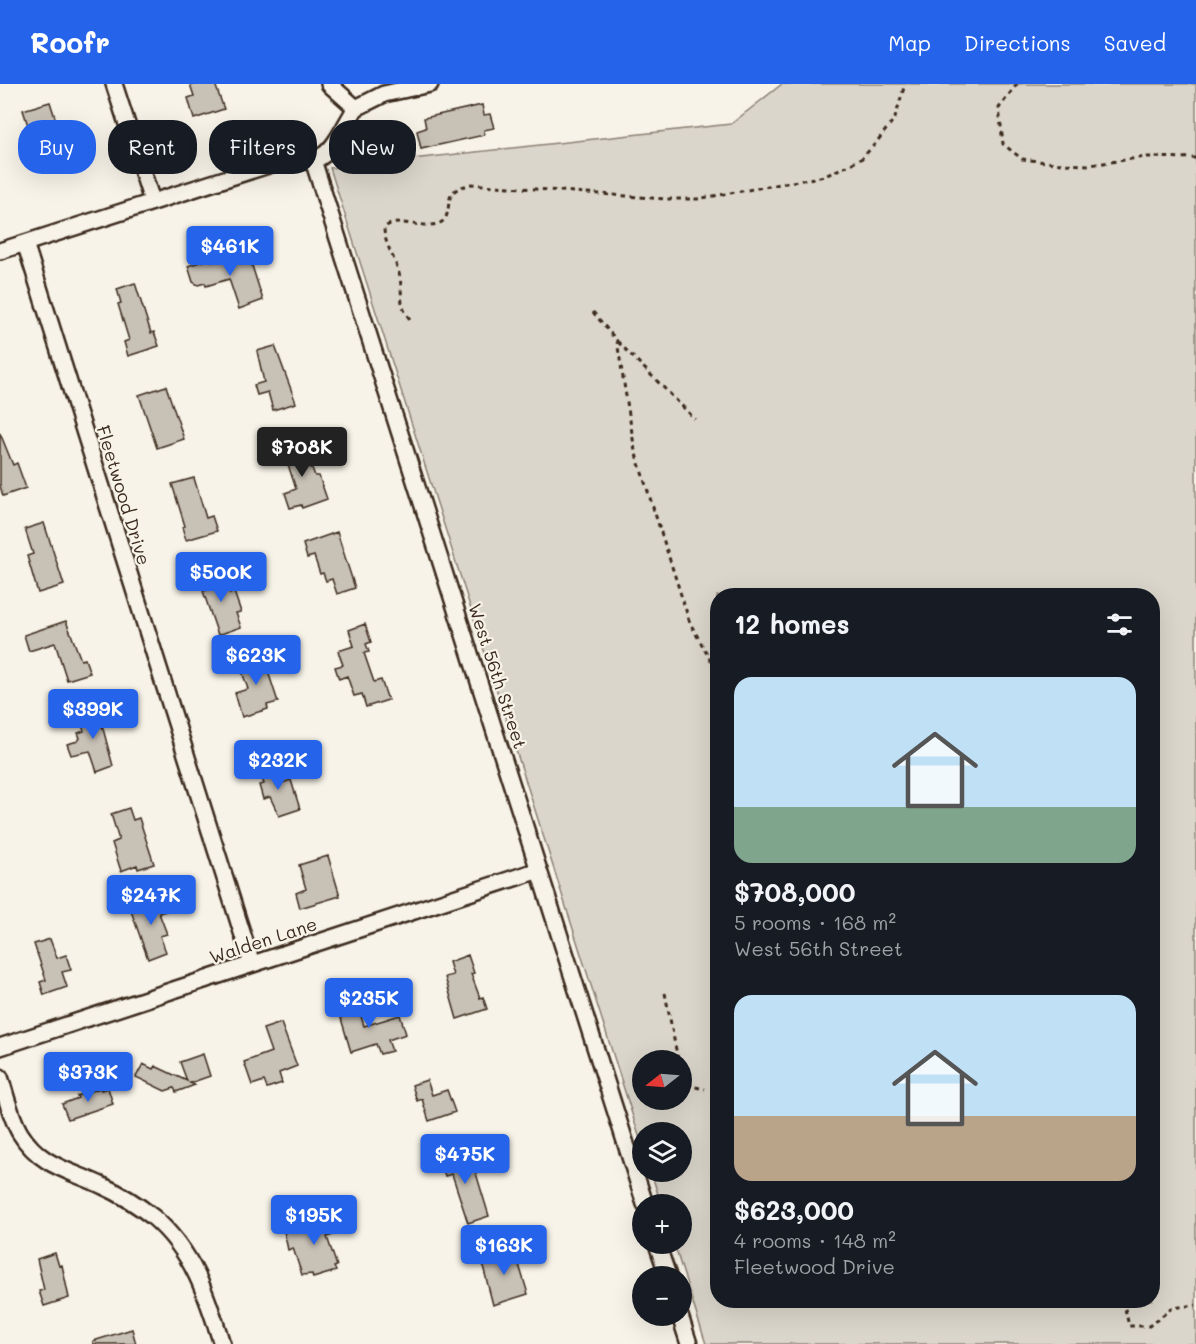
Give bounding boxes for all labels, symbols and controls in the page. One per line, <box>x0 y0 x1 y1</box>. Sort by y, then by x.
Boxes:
text: Roofr <box>30 24 110 60</box>
text: Map <box>888 29 931 56</box>
text: Directions <box>964 29 1071 56</box>
text: Saved <box>1104 29 1166 56</box>
chip: Buy <box>18 120 96 174</box>
chip: Rent <box>108 120 197 174</box>
chip: Filters <box>209 120 317 174</box>
chip: New <box>329 120 416 174</box>
pin: $461K <box>188 226 272 277</box>
text: $461K <box>200 232 260 258</box>
street label: Fleetwood Drive <box>91 422 157 568</box>
pin: $708K <box>260 427 344 478</box>
text: $708K <box>271 433 333 459</box>
pin: $500K <box>179 552 263 603</box>
text: $500K <box>190 558 252 584</box>
street label: West 56th Street <box>463 600 533 752</box>
text: 12 homes <box>734 607 850 641</box>
icon: filters <box>1103 608 1136 641</box>
pin: $623K <box>214 635 298 686</box>
text: $623K <box>226 641 286 667</box>
pin: $399K <box>51 689 135 740</box>
text: $399K <box>62 695 124 721</box>
icon: home <box>881 716 989 824</box>
pin: $232K <box>236 740 320 791</box>
text: $232K <box>248 746 308 772</box>
pin: $247K <box>109 875 193 926</box>
text: $708,000 <box>734 875 856 909</box>
text: $247K <box>121 881 181 907</box>
text: 5 rooms · 168 m² <box>734 909 896 935</box>
street label: Walden Lane <box>206 911 320 969</box>
text: West 56th Street <box>734 935 903 961</box>
pin: $235K <box>327 978 411 1029</box>
text: $235K <box>339 984 399 1010</box>
icon: home <box>881 1034 989 1142</box>
north arrow <box>632 1050 692 1110</box>
map controls <box>632 1050 692 1326</box>
pin: $373K <box>46 1052 130 1103</box>
text: $373K <box>58 1058 118 1084</box>
button: layers <box>632 1122 692 1182</box>
pin: $475K <box>423 1134 507 1185</box>
text: $475K <box>434 1140 496 1166</box>
text: $623,000 <box>734 1193 854 1227</box>
button: + <box>632 1194 692 1254</box>
pin: $195K <box>272 1195 356 1246</box>
text: $195K <box>285 1201 343 1227</box>
pin: $163K <box>462 1225 546 1276</box>
text: 4 rooms · 148 m² <box>734 1227 896 1253</box>
text: $163K <box>475 1231 533 1257</box>
text: Fleetwood Drive <box>734 1253 895 1279</box>
button: − <box>632 1266 692 1326</box>

